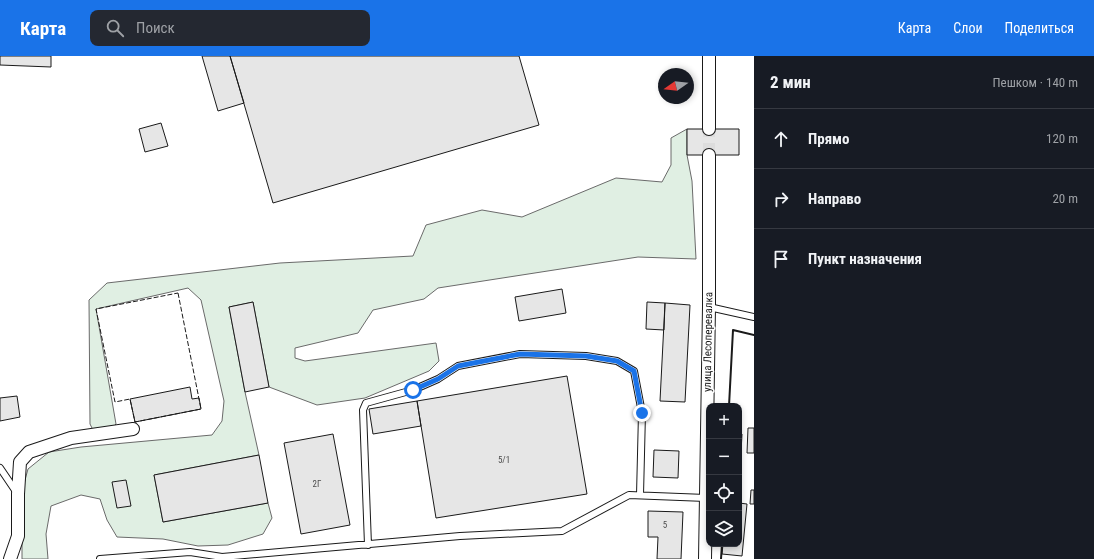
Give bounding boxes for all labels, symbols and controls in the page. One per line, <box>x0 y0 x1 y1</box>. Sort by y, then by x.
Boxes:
search box <box>90 10 370 46</box>
text: Карта <box>20 17 66 40</box>
icon: search <box>104 17 126 39</box>
text: Поиск <box>136 19 175 37</box>
text: Карта <box>898 20 931 36</box>
text: Слои <box>953 20 983 36</box>
text: Поделиться <box>1005 20 1074 36</box>
north arrow <box>658 68 694 104</box>
text: 2 мин <box>770 72 811 92</box>
text: Пешком · 140 m <box>992 75 1078 90</box>
icon: ahead <box>770 128 792 150</box>
text: Прямо <box>808 130 849 148</box>
text: 120 m <box>1046 131 1078 146</box>
icon: right <box>770 188 792 210</box>
text: Направо <box>808 190 861 208</box>
text: 20 m <box>1052 191 1078 206</box>
icon: arrive <box>770 248 792 270</box>
text: Пункт назначения <box>808 250 922 268</box>
street label: улица Лесоперевалка <box>701 292 715 392</box>
route start <box>404 381 422 399</box>
map controls <box>706 403 742 547</box>
button: + <box>706 403 742 439</box>
route end <box>633 404 651 422</box>
button: − <box>706 439 742 475</box>
house number: 5/1 <box>498 455 510 465</box>
button: locate <box>706 475 742 511</box>
house number: 2Г <box>313 479 322 489</box>
button: layers <box>706 511 742 547</box>
house number: 5 <box>663 520 668 530</box>

